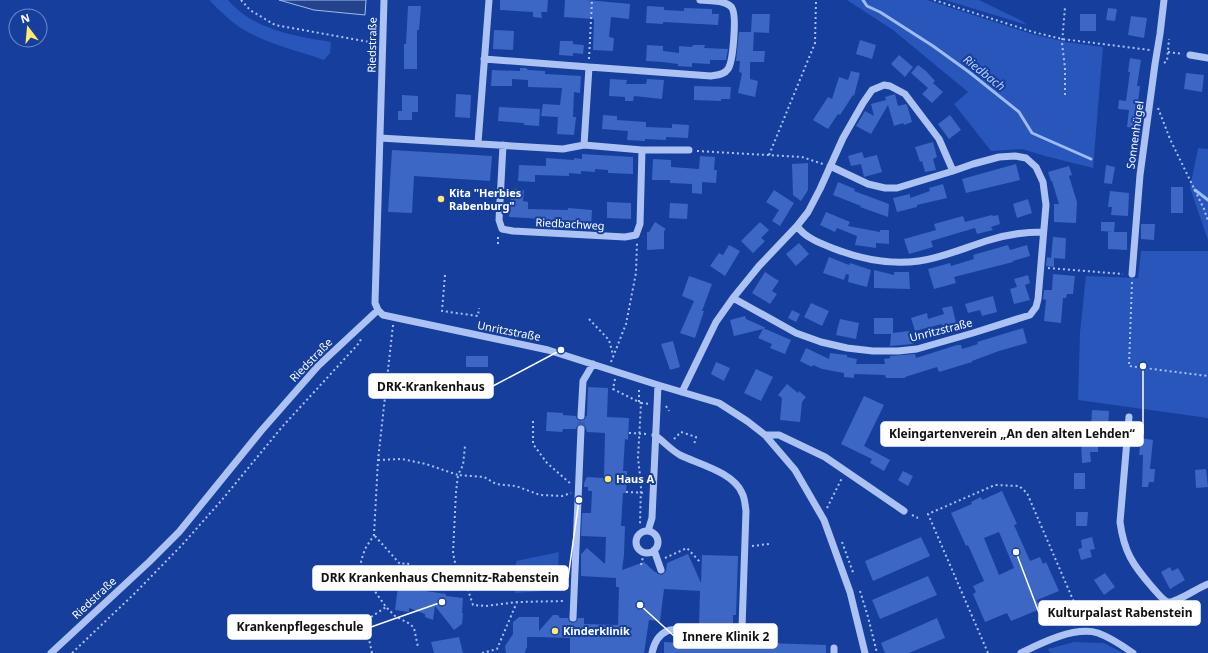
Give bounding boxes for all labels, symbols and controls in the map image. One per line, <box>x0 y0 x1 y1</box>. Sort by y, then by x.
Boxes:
north arrow <box>8 8 48 48</box>
text: N <box>19 9 31 26</box>
street label: Riedstraße <box>364 17 379 73</box>
water label: Riedbach <box>960 51 1009 94</box>
street label: Sonnenhügel <box>1122 100 1147 170</box>
place label: Kita "Herbies Rabenburg" <box>449 185 522 213</box>
marker: Kita "Herbies Rabenburg" <box>436 194 446 204</box>
street label: Riedbachweg <box>535 214 605 233</box>
street label: Unritzstraße <box>908 314 974 345</box>
street label: Unritzstraße <box>476 317 542 344</box>
street label: Riedstraße <box>286 334 335 385</box>
callout: DRK-Krankenhaus <box>369 374 493 398</box>
text: DRK-Krankenhaus <box>377 378 485 395</box>
callout: Kleingartenverein „An den alten Lehden“ <box>881 422 1143 446</box>
text: Kleingartenverein „An den alten Lehden“ <box>889 425 1136 442</box>
place label: Haus A <box>616 471 655 486</box>
marker: Haus A <box>603 474 613 484</box>
callout: DRK Krankenhaus Chemnitz-Rabenstein <box>313 566 568 590</box>
text: DRK Krankenhaus Chemnitz-Rabenstein <box>321 569 559 586</box>
street label: Riedstraße <box>68 573 119 622</box>
callout: Kulturpalast Rabenstein <box>1039 601 1200 625</box>
text: Kulturpalast Rabenstein <box>1048 604 1193 621</box>
callout: Krankenpflegeschule <box>228 615 371 639</box>
text: Krankenpflegeschule <box>237 618 363 635</box>
place label: Kinderklinik <box>563 623 630 638</box>
callout: Innere Klinik 2 <box>674 624 777 648</box>
marker: Kinderklinik <box>550 626 560 636</box>
text: Innere Klinik 2 <box>683 628 770 645</box>

